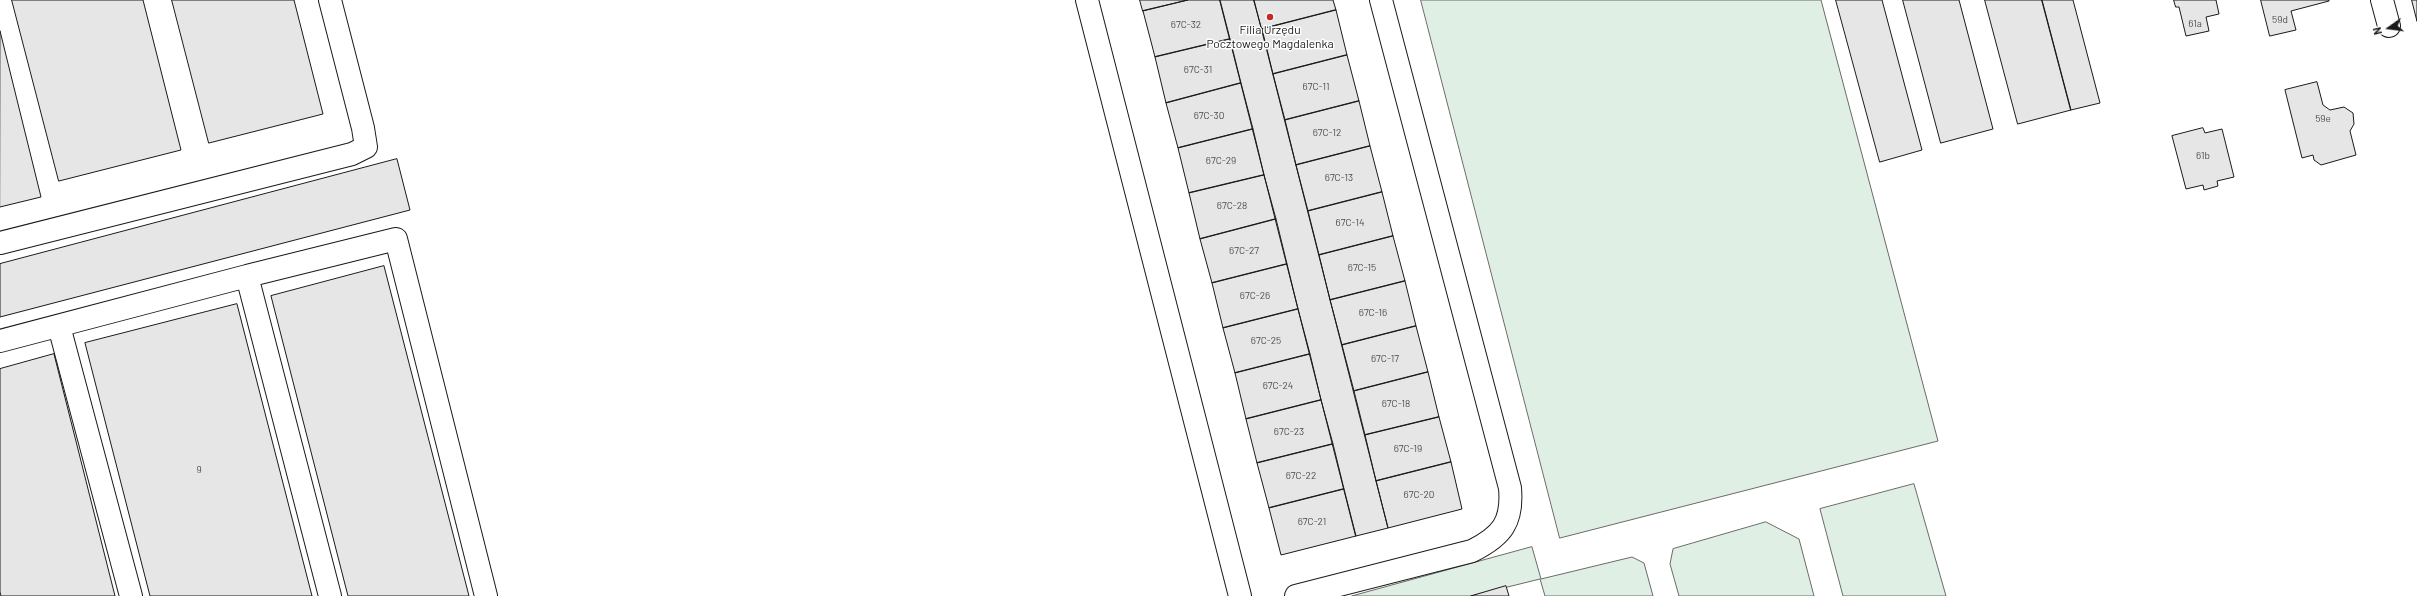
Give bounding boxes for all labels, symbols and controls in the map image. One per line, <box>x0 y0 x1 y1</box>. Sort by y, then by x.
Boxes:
north arrow <box>2369 8 2409 48</box>
marker: Filia Urzędu Pocztowego Magdalenka <box>1265 12 1275 22</box>
house number: 59d <box>2272 14 2288 26</box>
house number: 61a <box>2188 18 2202 30</box>
house number: 67C-32 <box>1171 19 1201 31</box>
place label: Filia Urzędu Pocztowego Magdalenka <box>1206 23 1334 51</box>
text: N <box>2370 26 2384 36</box>
house number: 67C-31 <box>1184 64 1212 76</box>
house number: 67C-11 <box>1303 81 1329 93</box>
house number: 67C-30 <box>1194 110 1224 122</box>
house number: 59e <box>2315 113 2331 125</box>
house number: 67C-12 <box>1313 127 1341 139</box>
house number: 61b <box>2196 150 2210 162</box>
house number: 67C-29 <box>1206 155 1236 167</box>
house number: 67C-13 <box>1325 172 1353 184</box>
house number: 67C-28 <box>1217 200 1247 212</box>
house number: 67C-14 <box>1336 217 1364 229</box>
house number: 67C-27 <box>1229 245 1259 257</box>
house number: 67C-15 <box>1348 262 1376 274</box>
house number: 67C-26 <box>1240 290 1270 302</box>
house number: 67C-16 <box>1359 307 1387 319</box>
house number: 67C-25 <box>1251 335 1281 347</box>
house number: 67C-17 <box>1371 353 1399 365</box>
house number: 67C-24 <box>1263 380 1293 392</box>
house number: 67C-18 <box>1382 398 1410 410</box>
house number: 67C-23 <box>1274 426 1304 438</box>
house number: 67C-19 <box>1394 443 1422 455</box>
house number: 9 <box>196 464 202 476</box>
house number: 67C-22 <box>1286 470 1316 482</box>
house number: 67C-20 <box>1404 489 1434 501</box>
house number: 67C-21 <box>1298 516 1326 528</box>

